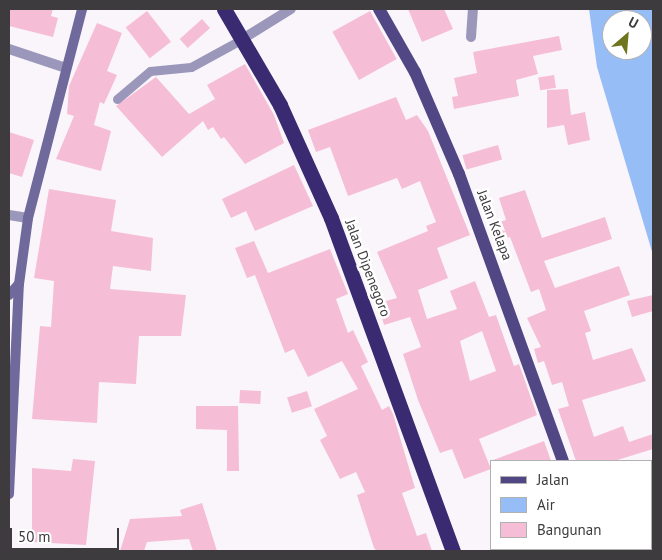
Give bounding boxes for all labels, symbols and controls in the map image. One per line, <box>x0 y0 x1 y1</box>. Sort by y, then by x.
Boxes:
north arrow <box>602 10 652 60</box>
text: U <box>625 13 641 33</box>
street label: Jalan Kelapa <box>474 187 516 263</box>
street label: Jalan Dipenegoro <box>342 217 394 319</box>
legend <box>490 460 652 550</box>
text: Jalan <box>537 470 569 489</box>
text: Air <box>537 495 555 514</box>
scale bar <box>12 518 121 550</box>
text: Bangunan <box>537 520 601 539</box>
text: 50 m <box>18 527 51 546</box>

